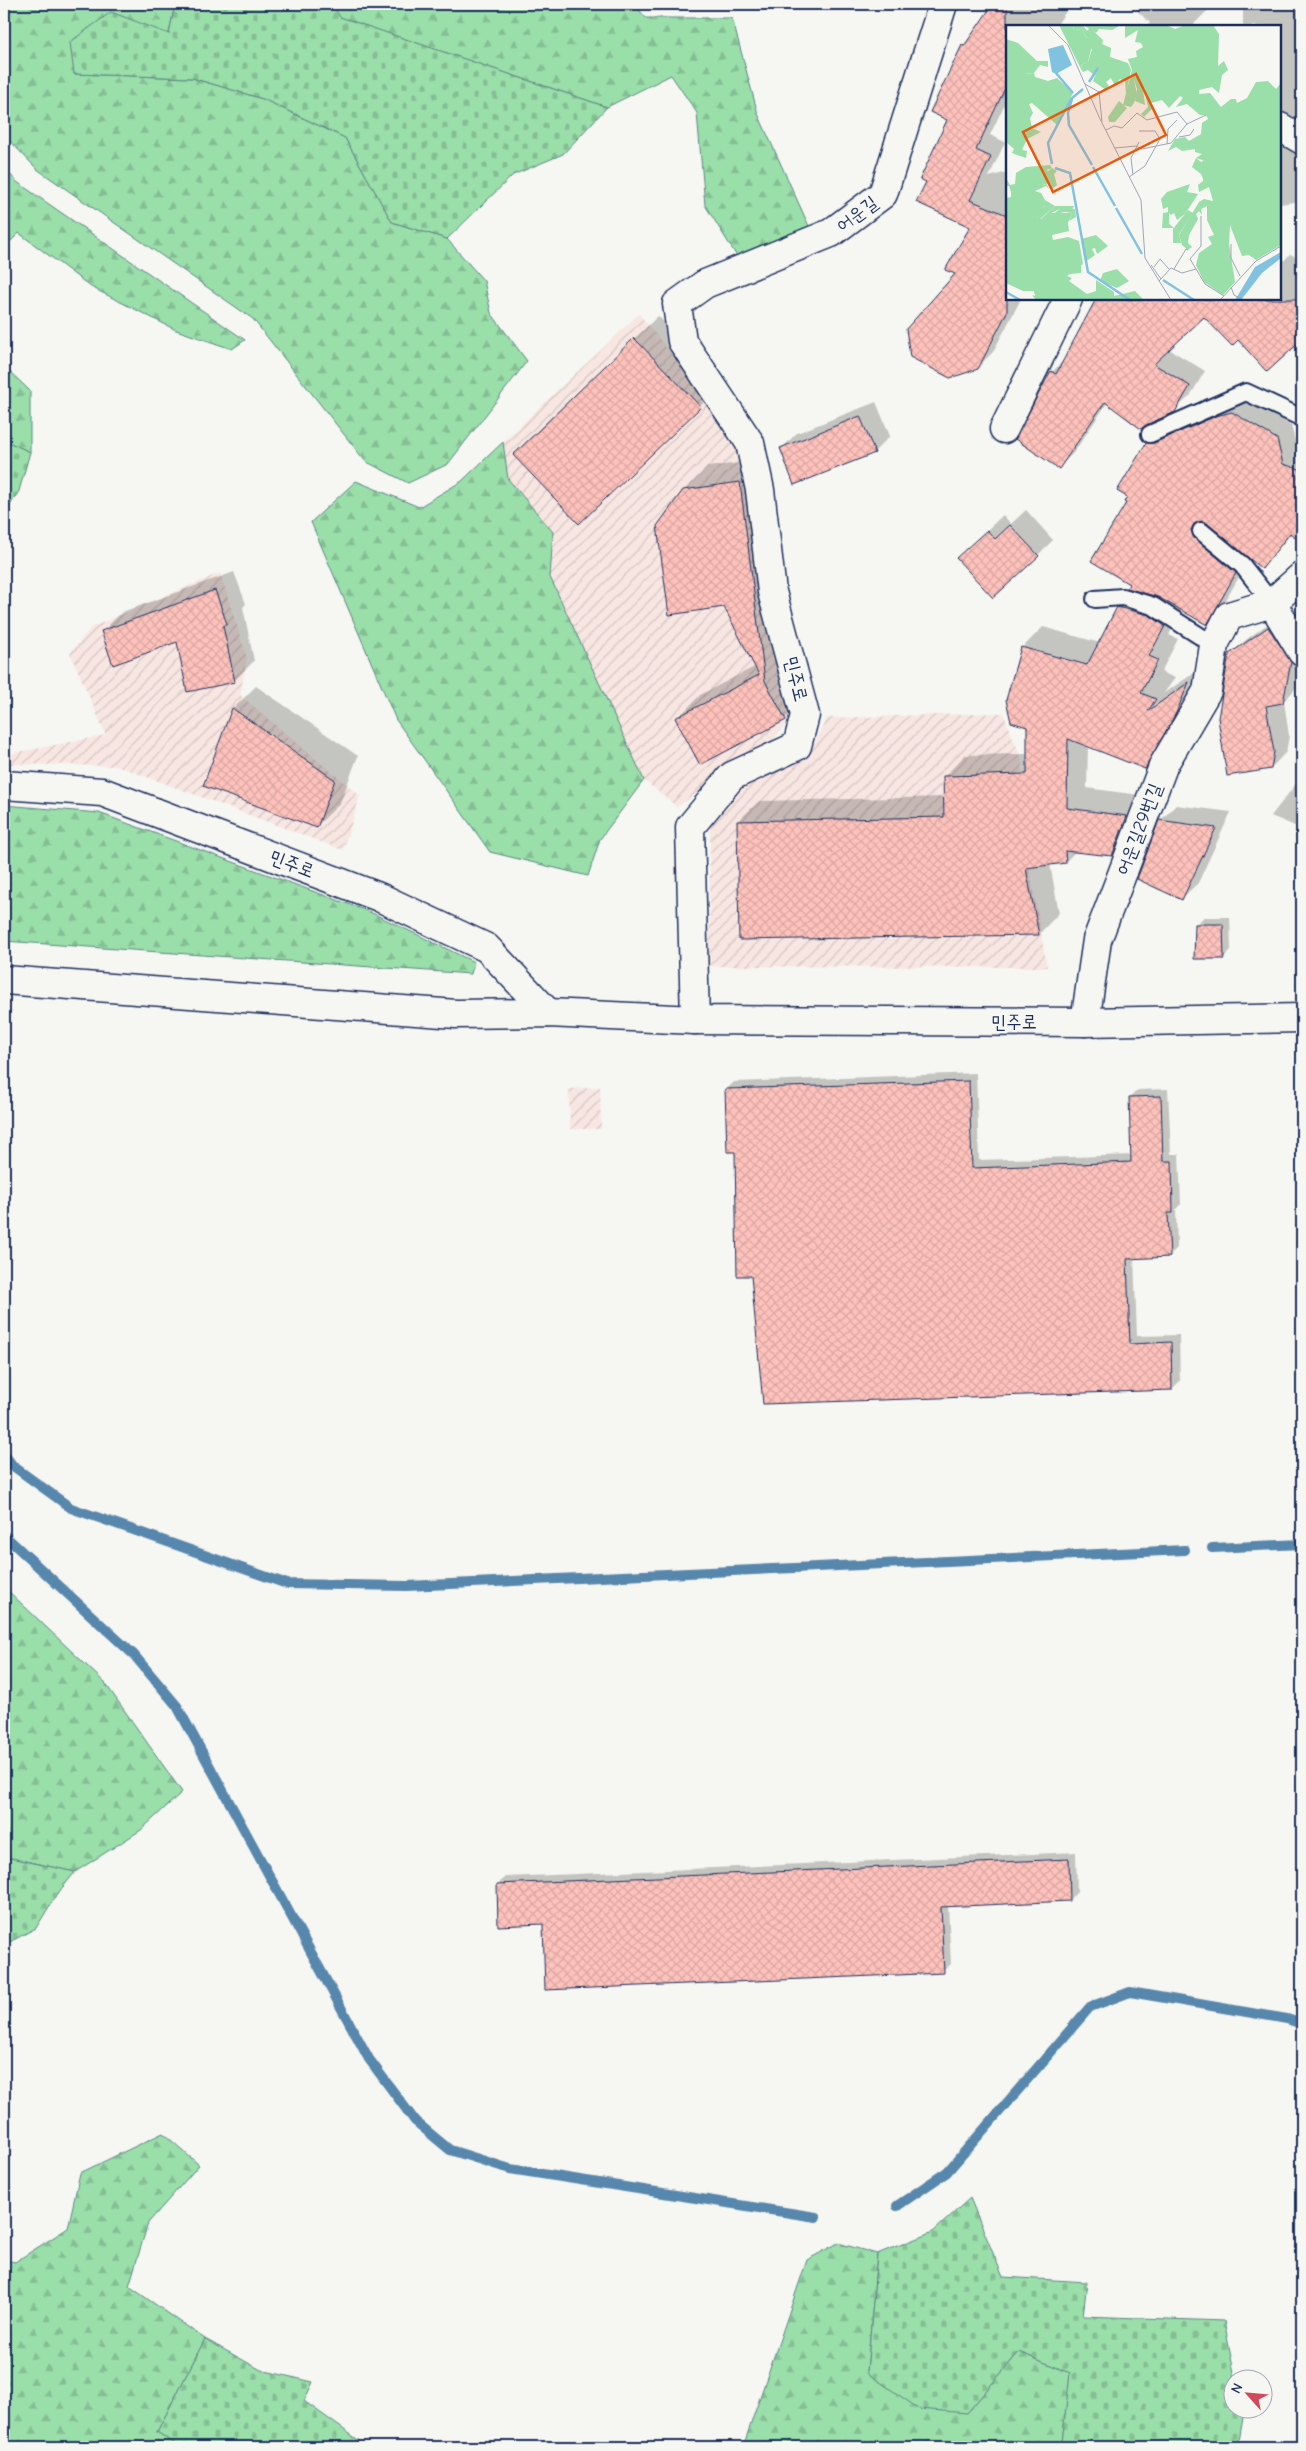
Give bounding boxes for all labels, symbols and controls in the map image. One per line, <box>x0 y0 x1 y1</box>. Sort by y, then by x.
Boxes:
inset map <box>1006 25 1281 300</box>
street label: 어운길 <box>832 191 882 237</box>
street label: 민주로 <box>780 654 812 704</box>
street label: 어운길29번길 <box>1111 780 1167 878</box>
street label: 민주로 <box>267 846 317 882</box>
street label: 민주로 <box>991 1011 1037 1033</box>
north arrow <box>1224 2368 1274 2418</box>
text: N <box>1227 2380 1247 2396</box>

